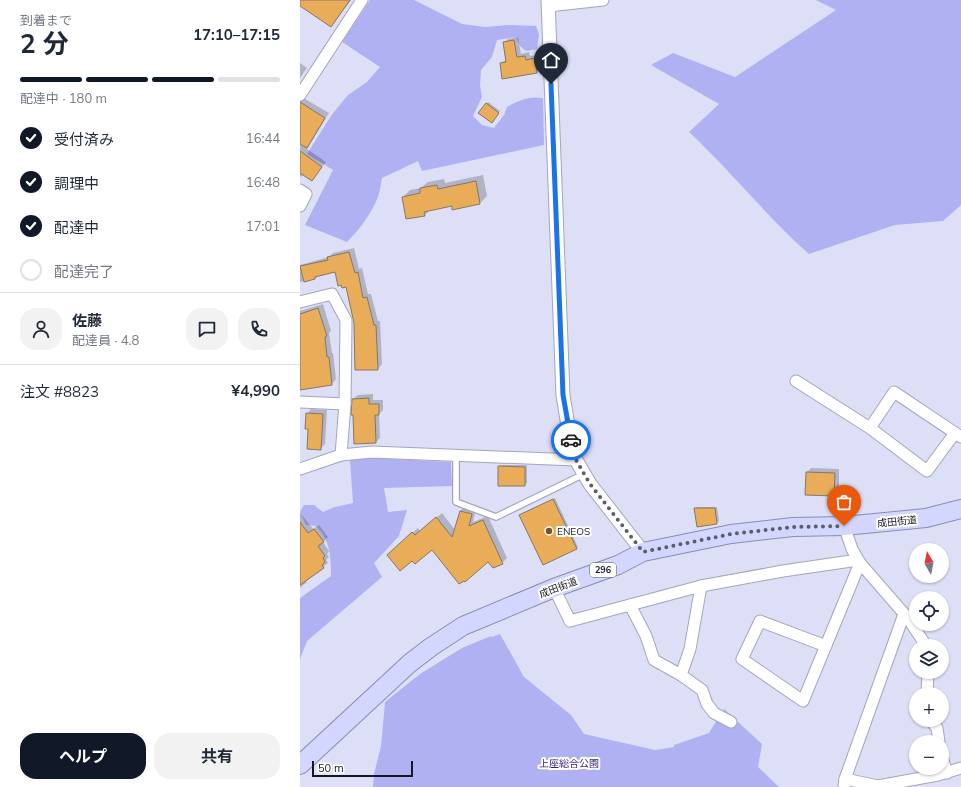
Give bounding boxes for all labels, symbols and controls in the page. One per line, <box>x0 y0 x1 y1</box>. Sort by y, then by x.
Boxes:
text: 到着まで <box>20 12 72 28</box>
text: 17:10–17:15 <box>193 25 280 44</box>
text: 2 分 <box>20 27 69 60</box>
pin <box>534 43 568 84</box>
icon: home <box>540 49 562 71</box>
text: 配達中 · 180 m <box>20 90 107 106</box>
icon: check <box>20 127 42 149</box>
text: 受付済み <box>54 130 114 149</box>
text: 16:44 <box>246 130 280 146</box>
icon: check <box>20 171 42 193</box>
text: 調理中 <box>54 174 99 193</box>
text: 16:48 <box>246 174 280 190</box>
icon: check <box>20 215 42 237</box>
text: 配達中 <box>54 218 99 237</box>
text: 17:01 <box>246 218 280 234</box>
text: 配達完了 <box>54 262 114 281</box>
button: person <box>20 308 62 350</box>
button: chat <box>186 308 228 350</box>
button: phone <box>238 308 280 350</box>
text: 佐藤 <box>72 311 102 330</box>
text: 配達員 · 4.8 <box>72 332 139 348</box>
text: ¥4,990 <box>231 381 280 400</box>
text: 注文 #8823 <box>20 382 99 401</box>
courier <box>551 420 591 460</box>
icon: car <box>560 429 582 451</box>
pin <box>827 485 861 526</box>
icon: bag <box>833 491 855 513</box>
street label: 成田街道 <box>876 513 918 530</box>
place label: ENEOS <box>557 525 590 538</box>
marker: ENEOS <box>544 526 554 536</box>
north arrow <box>909 543 949 583</box>
map controls <box>909 543 949 775</box>
road number: 296 <box>590 563 616 577</box>
street label: 成田街道 <box>537 574 579 601</box>
button: locate <box>909 591 949 631</box>
button: layers <box>909 639 949 679</box>
button: + <box>909 687 949 727</box>
button: ヘルプ <box>20 733 146 779</box>
button: 共有 <box>154 733 280 779</box>
button: − <box>909 735 949 775</box>
park label: 上座総合公園 <box>539 757 599 770</box>
scale bar <box>312 759 413 778</box>
text: 50 m <box>318 761 344 775</box>

